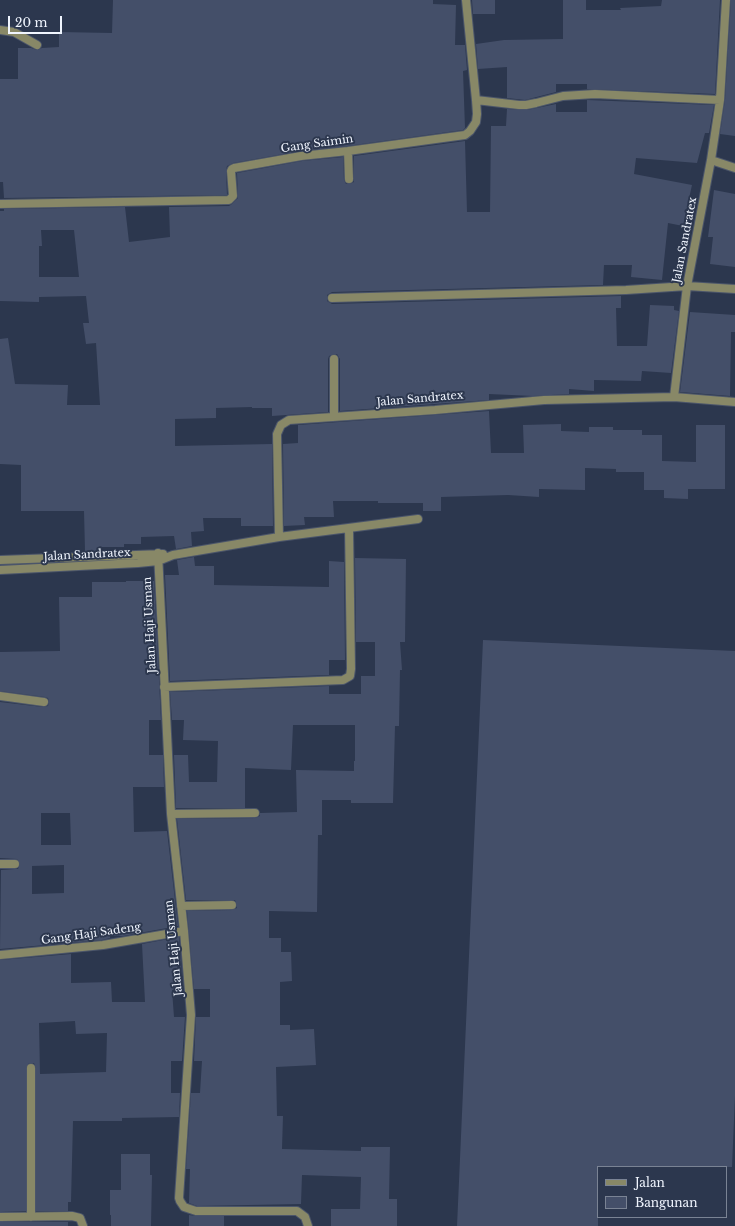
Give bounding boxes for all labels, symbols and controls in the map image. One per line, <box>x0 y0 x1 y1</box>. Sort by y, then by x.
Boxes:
scale bar <box>10 8 64 34</box>
text: 20 m <box>15 15 47 30</box>
street label: Gang Saimin <box>280 132 354 156</box>
street label: Jalan Sandratex <box>670 196 700 284</box>
street label: Jalan Sandratex <box>376 389 464 409</box>
street label: Jalan Sandratex <box>43 546 131 564</box>
street label: Jalan Haji Usman <box>141 576 159 674</box>
street label: Jalan Haji Usman <box>162 899 186 997</box>
street label: Gang Haji Sadeng <box>40 920 142 948</box>
legend <box>597 1166 727 1218</box>
text: Jalan <box>635 1175 665 1190</box>
text: Bangunan <box>635 1195 698 1210</box>

